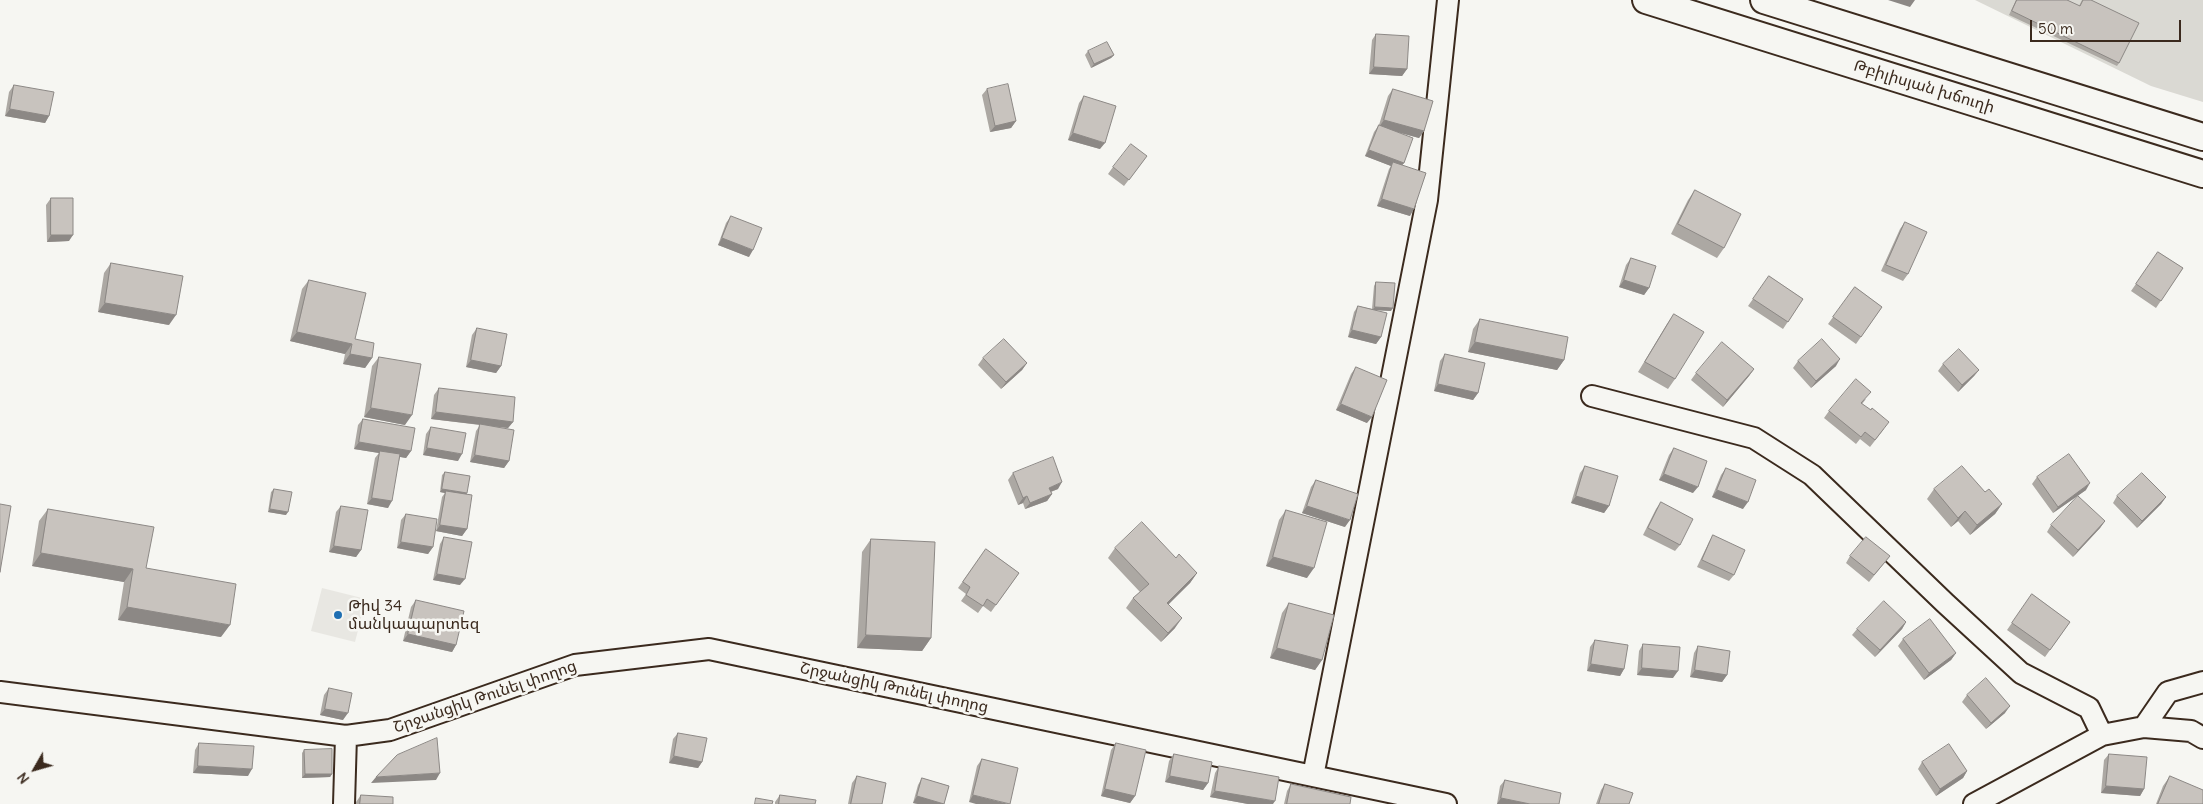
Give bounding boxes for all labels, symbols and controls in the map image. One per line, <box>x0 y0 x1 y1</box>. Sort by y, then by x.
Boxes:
scale bar <box>2033 10 2184 42</box>
text: 50 m <box>2038 19 2073 38</box>
street label: Թբիլիսյան խճուղի <box>1851 56 1997 118</box>
place label: Թիվ 34 մանկապարտեզ <box>348 596 479 634</box>
marker: Թիվ 34 մանկապարտեզ <box>332 609 344 621</box>
street label: Շրջանցիկ Թունել փողոց <box>391 657 579 737</box>
street label: Շրջանցիկ Թունել փողոց <box>798 659 990 717</box>
north arrow <box>10 744 60 794</box>
text: N <box>13 769 33 788</box>

